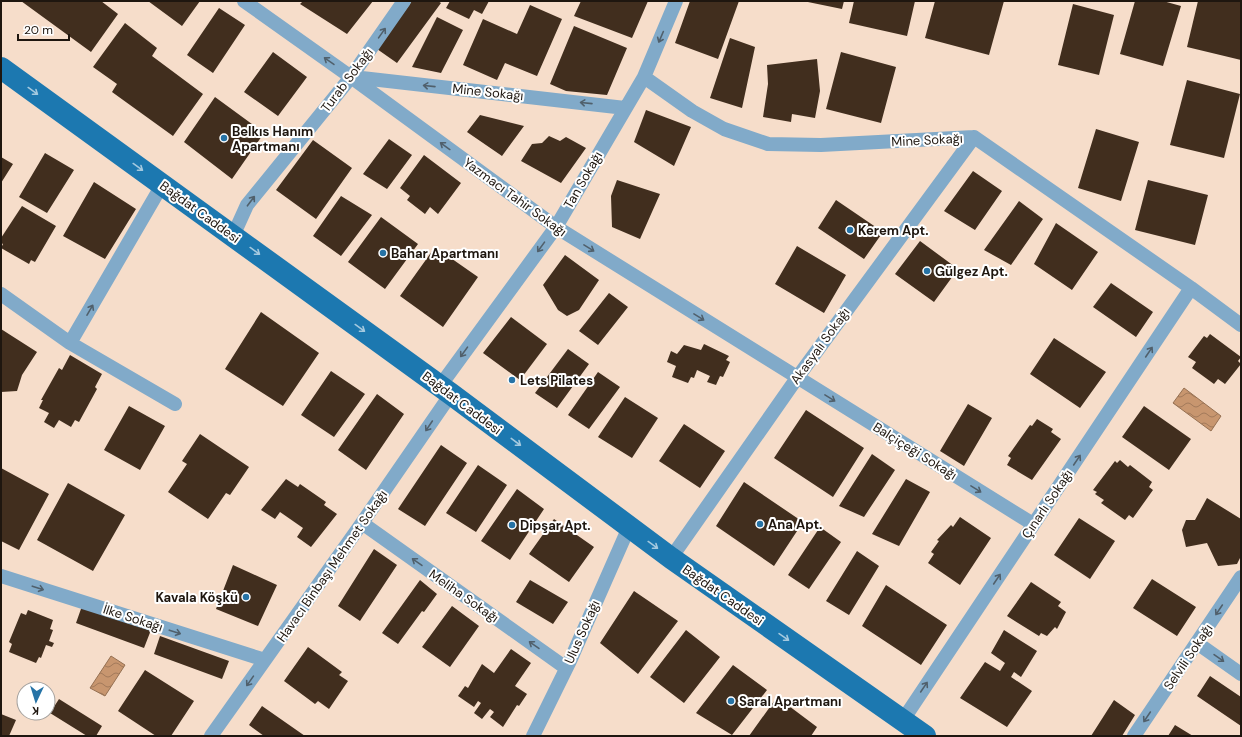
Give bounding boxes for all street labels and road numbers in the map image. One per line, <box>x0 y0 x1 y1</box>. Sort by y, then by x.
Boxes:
street label: Turab Sokağı <box>317 44 377 116</box>
street label: Mine Sokağı <box>452 80 524 104</box>
street label: Mine Sokağı <box>891 130 963 150</box>
street label: Tan Sokağı <box>560 148 606 212</box>
street label: Yazmacı Tahir Sokağı <box>460 154 570 240</box>
street label: Bağdat Caddesi <box>156 177 244 247</box>
street label: Akasyalı Sokağı <box>786 304 854 388</box>
street label: Bağdat Caddesi <box>419 368 505 438</box>
street label: Balçiçeği Sokağı <box>870 418 960 484</box>
street label: Çınarlı Sokağı <box>1018 466 1076 542</box>
street label: Havacı Binbaşı Mehmet Sokağı <box>273 487 391 645</box>
street label: Bağdat Caddesi <box>679 561 767 629</box>
street label: Meliha Sokağı <box>426 566 502 626</box>
street label: Ulus Sokağı <box>560 598 604 666</box>
street label: İlke Sokağı <box>101 600 165 636</box>
street label: Selvili Sokağı <box>1160 621 1216 693</box>

